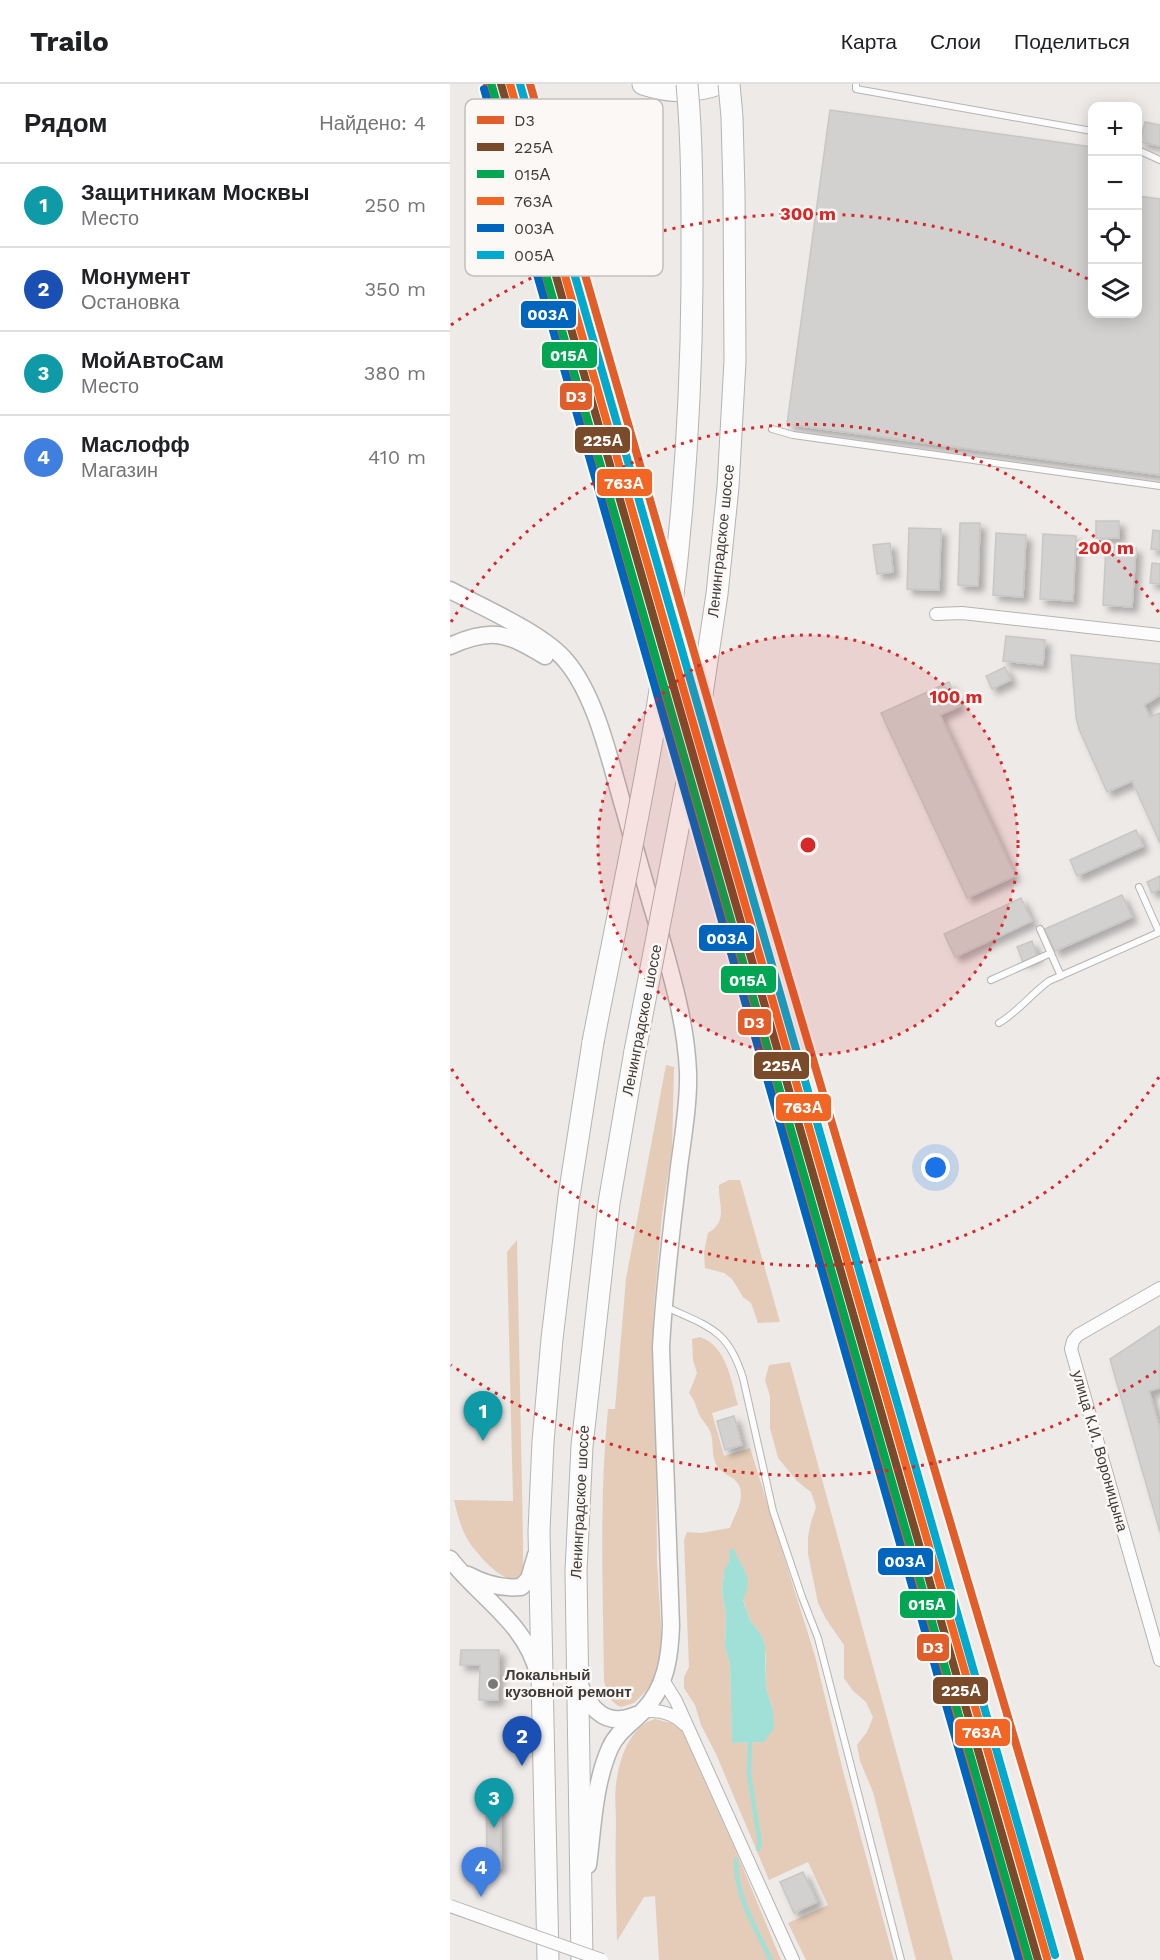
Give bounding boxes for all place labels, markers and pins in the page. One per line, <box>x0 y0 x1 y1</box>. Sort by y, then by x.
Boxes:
centre of rings <box>798 835 818 855</box>
pin: 1 <box>464 1392 502 1441</box>
place label: Локальный кузовной ремонт <box>505 1666 632 1701</box>
marker: Локальный кузовной ремонт <box>486 1677 500 1691</box>
pin: 2 <box>502 1716 542 1766</box>
pin: 3 <box>474 1778 513 1828</box>
pin: 4 <box>462 1848 501 1897</box>

